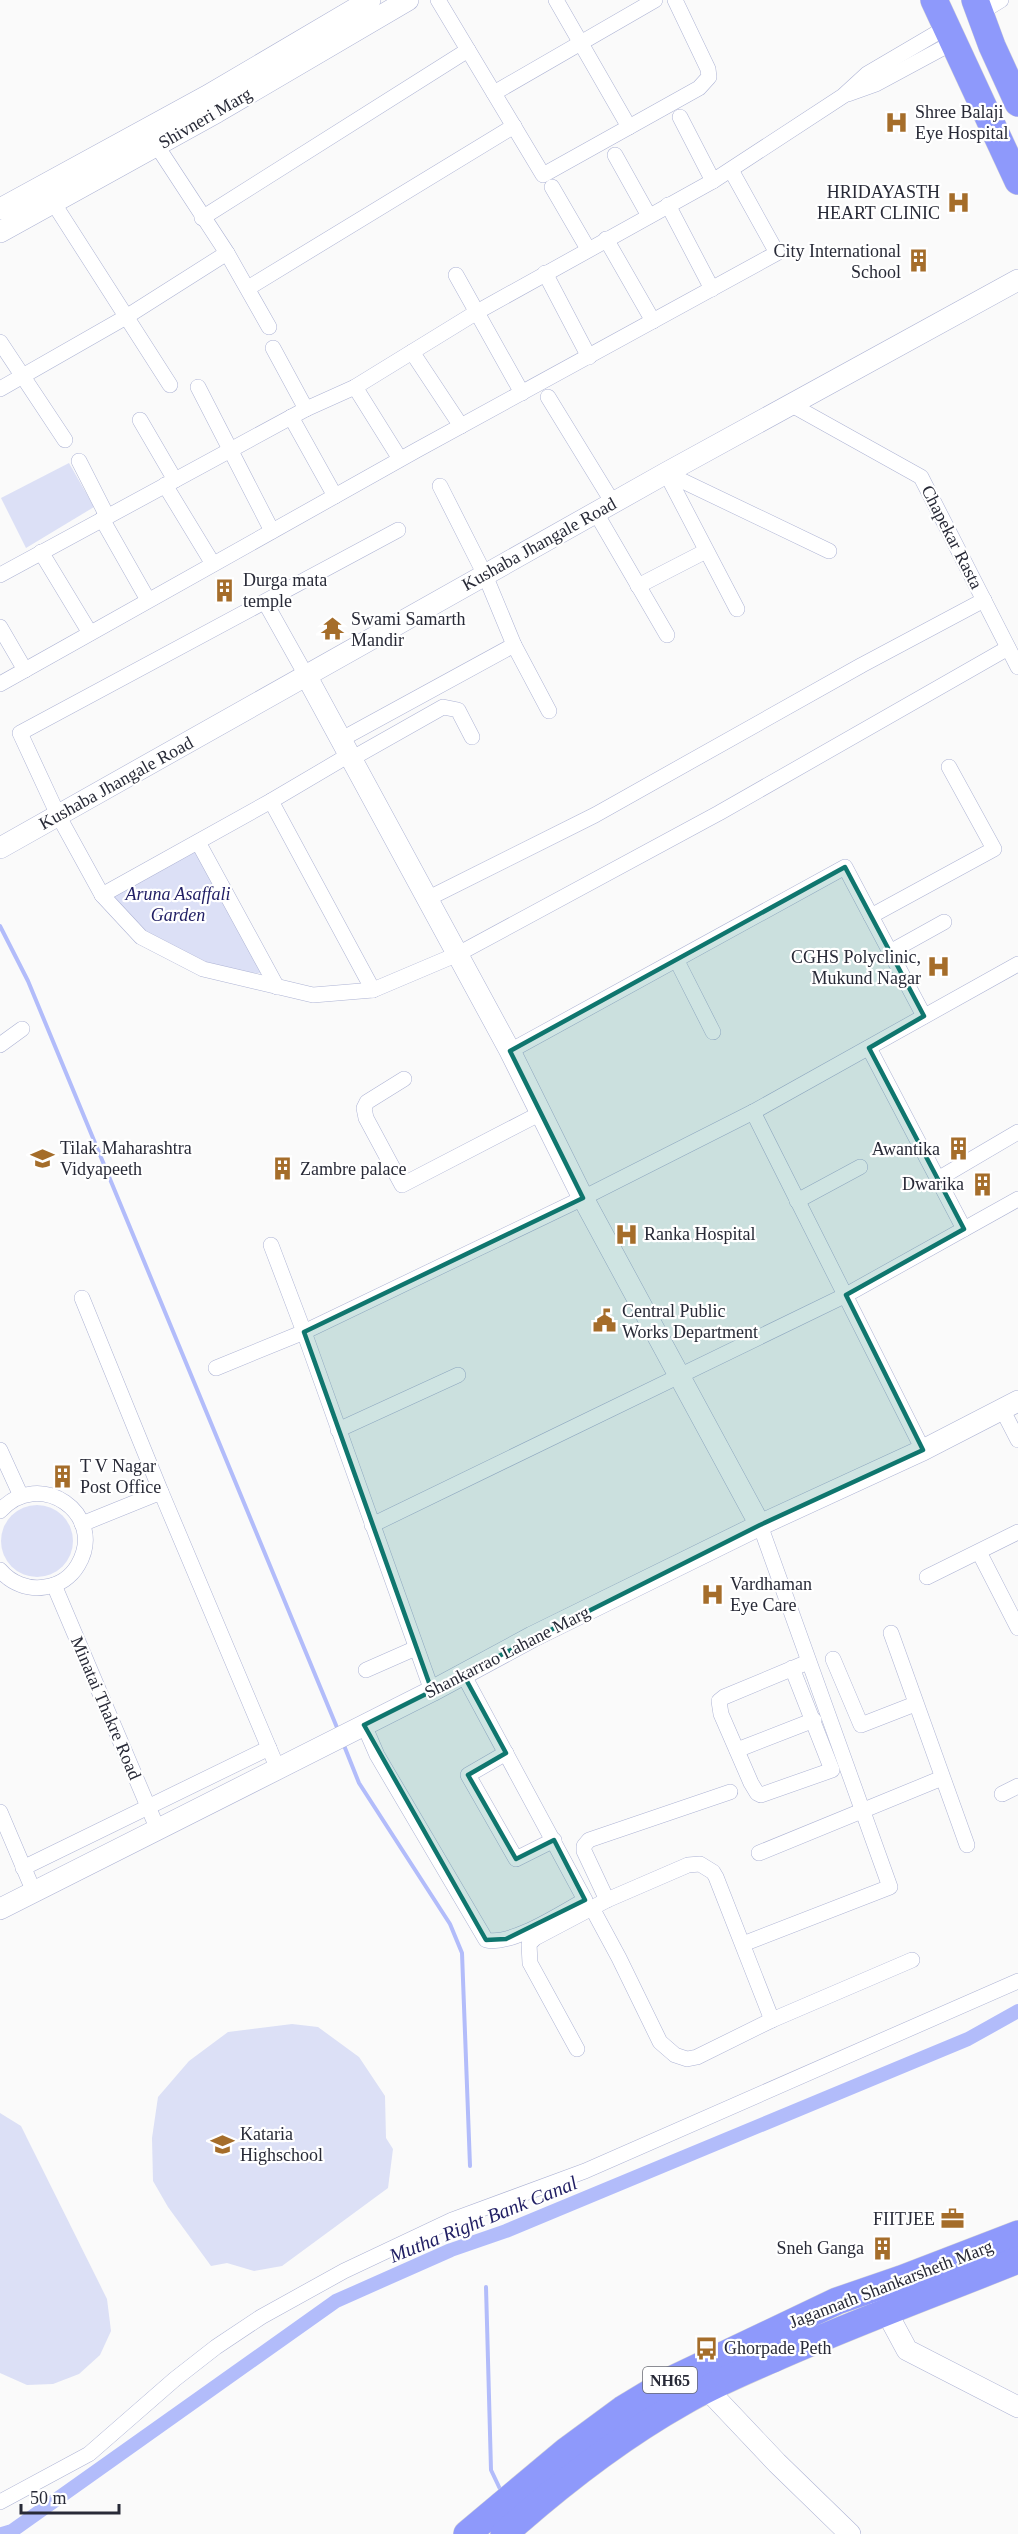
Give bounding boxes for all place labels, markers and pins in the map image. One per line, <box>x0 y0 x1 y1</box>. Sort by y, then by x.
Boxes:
place label: Shree Balaji Eye Hospital <box>915 102 1008 143</box>
hospital icon: Shree Balaji Eye Hospital <box>884 109 910 135</box>
place label: HRIDAYASTH HEART CLINIC <box>817 182 940 223</box>
hospital icon: HRIDAYASTH HEART CLINIC <box>945 189 971 215</box>
place label: City International School <box>774 241 901 282</box>
building icon: City International School <box>906 248 932 274</box>
place label: Durga mata temple <box>243 570 327 611</box>
building icon: Durga mata temple <box>212 577 238 603</box>
place label: Swami Samarth Mandir <box>351 609 466 650</box>
temple icon: Swami Samarth Mandir <box>320 616 346 642</box>
place label: CGHS Polyclinic, Mukund Nagar <box>791 947 921 988</box>
hospital icon: CGHS Polyclinic, Mukund Nagar <box>926 954 952 980</box>
building icon: Awantika <box>945 1136 971 1162</box>
place label: Tilak Maharashtra Vidyapeeth <box>60 1138 192 1179</box>
place label: Awantika <box>872 1139 940 1159</box>
school or university icon: Tilak Maharashtra Vidyapeeth <box>29 1145 55 1171</box>
building icon: Zambre palace <box>269 1156 295 1182</box>
place label: Zambre palace <box>300 1159 406 1179</box>
building icon: Dwarika <box>969 1171 995 1197</box>
place label: Dwarika <box>902 1174 964 1194</box>
hospital icon: Ranka Hospital <box>613 1221 639 1247</box>
place label: Ranka Hospital <box>644 1224 755 1244</box>
place label: Central Public Works Department <box>622 1301 758 1342</box>
public building icon: Central Public Works Department <box>591 1308 617 1334</box>
place label: T V Nagar Post Office <box>80 1456 161 1497</box>
building icon: T V Nagar Post Office <box>49 1463 75 1489</box>
place label: Vardhaman Eye Care <box>730 1574 812 1615</box>
hospital icon: Vardhaman Eye Care <box>699 1581 725 1607</box>
place label: Kataria Highschool <box>240 2124 323 2165</box>
school or university icon: Kataria Highschool <box>209 2131 235 2157</box>
office icon: FIITJEE <box>940 2206 966 2232</box>
place label: FIITJEE <box>873 2209 935 2229</box>
building icon: Sneh Ganga <box>869 2235 895 2261</box>
place label: Sneh Ganga <box>777 2238 864 2258</box>
bus stop icon: Ghorpade Peth <box>693 2335 719 2361</box>
place label: Ghorpade Peth <box>724 2338 831 2358</box>

